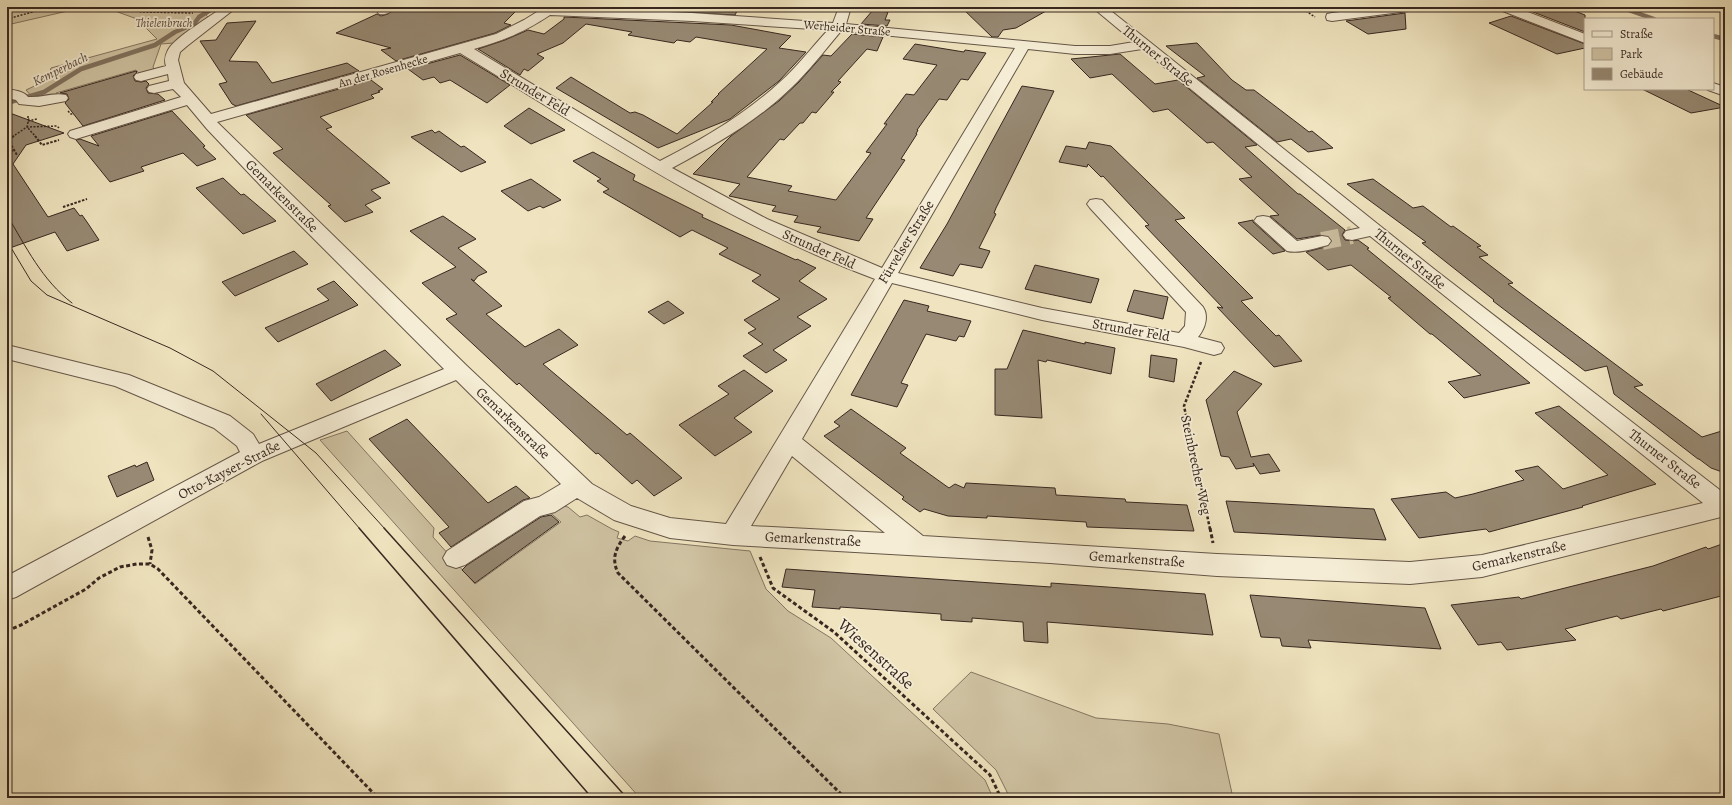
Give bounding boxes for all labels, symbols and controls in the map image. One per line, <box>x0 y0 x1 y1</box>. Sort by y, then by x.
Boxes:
park label: Thielenbruch <box>135 15 193 31</box>
street label: Werheider Straße <box>802 16 891 40</box>
legend <box>1584 18 1714 90</box>
street label: Thurner Straße <box>1118 21 1198 91</box>
text: Straße <box>1620 26 1653 42</box>
text: Park <box>1620 46 1643 62</box>
water label: Kemperbach <box>29 48 91 90</box>
street label: An der Rosenhecke <box>336 51 430 92</box>
street label: Strunder Feld <box>497 64 574 121</box>
text: Gebäude <box>1620 66 1663 82</box>
street label: Gemarkenstraße <box>241 155 323 237</box>
street label: Fürvelser Straße <box>874 197 938 287</box>
street label: Strunder Feld <box>779 224 859 274</box>
street label: Thurner Straße <box>1370 224 1450 294</box>
street label: Strunder Feld <box>1091 314 1172 346</box>
street label: Gemarkenstraße <box>472 383 554 463</box>
street label: Steinbrecher Weg <box>1176 413 1216 517</box>
street label: Thurner Straße <box>1625 425 1705 493</box>
street label: Otto-Kayser-Straße <box>175 436 283 504</box>
street label: Gemarkenstraße <box>765 527 861 551</box>
street label: Gemarkenstraße <box>1470 536 1568 576</box>
street label: Gemarkenstraße <box>1088 546 1186 572</box>
street label: Wiesenstraße <box>832 613 919 695</box>

